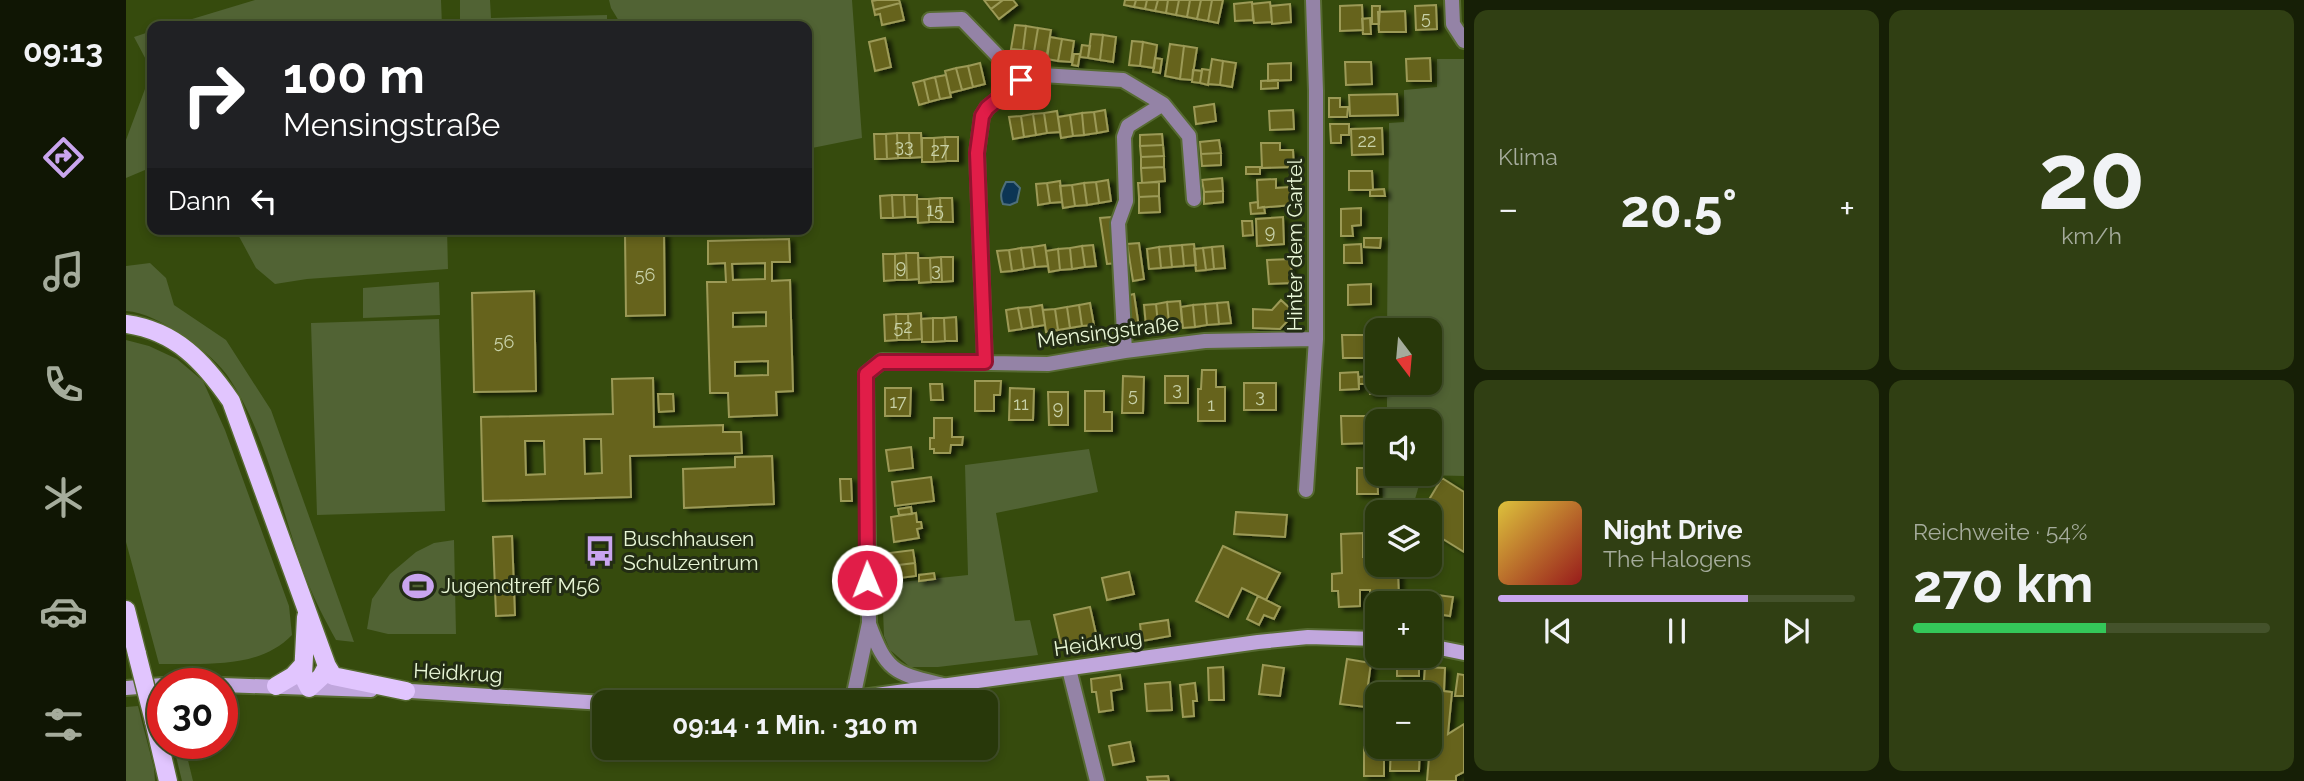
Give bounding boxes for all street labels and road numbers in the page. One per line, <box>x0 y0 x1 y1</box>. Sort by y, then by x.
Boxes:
street label: Hinter dem Gartel <box>1282 159 1307 331</box>
street label: Mensingstraße <box>1036 310 1180 353</box>
street label: Heidkrug <box>1052 624 1144 661</box>
street label: Heidkrug <box>413 658 503 687</box>

